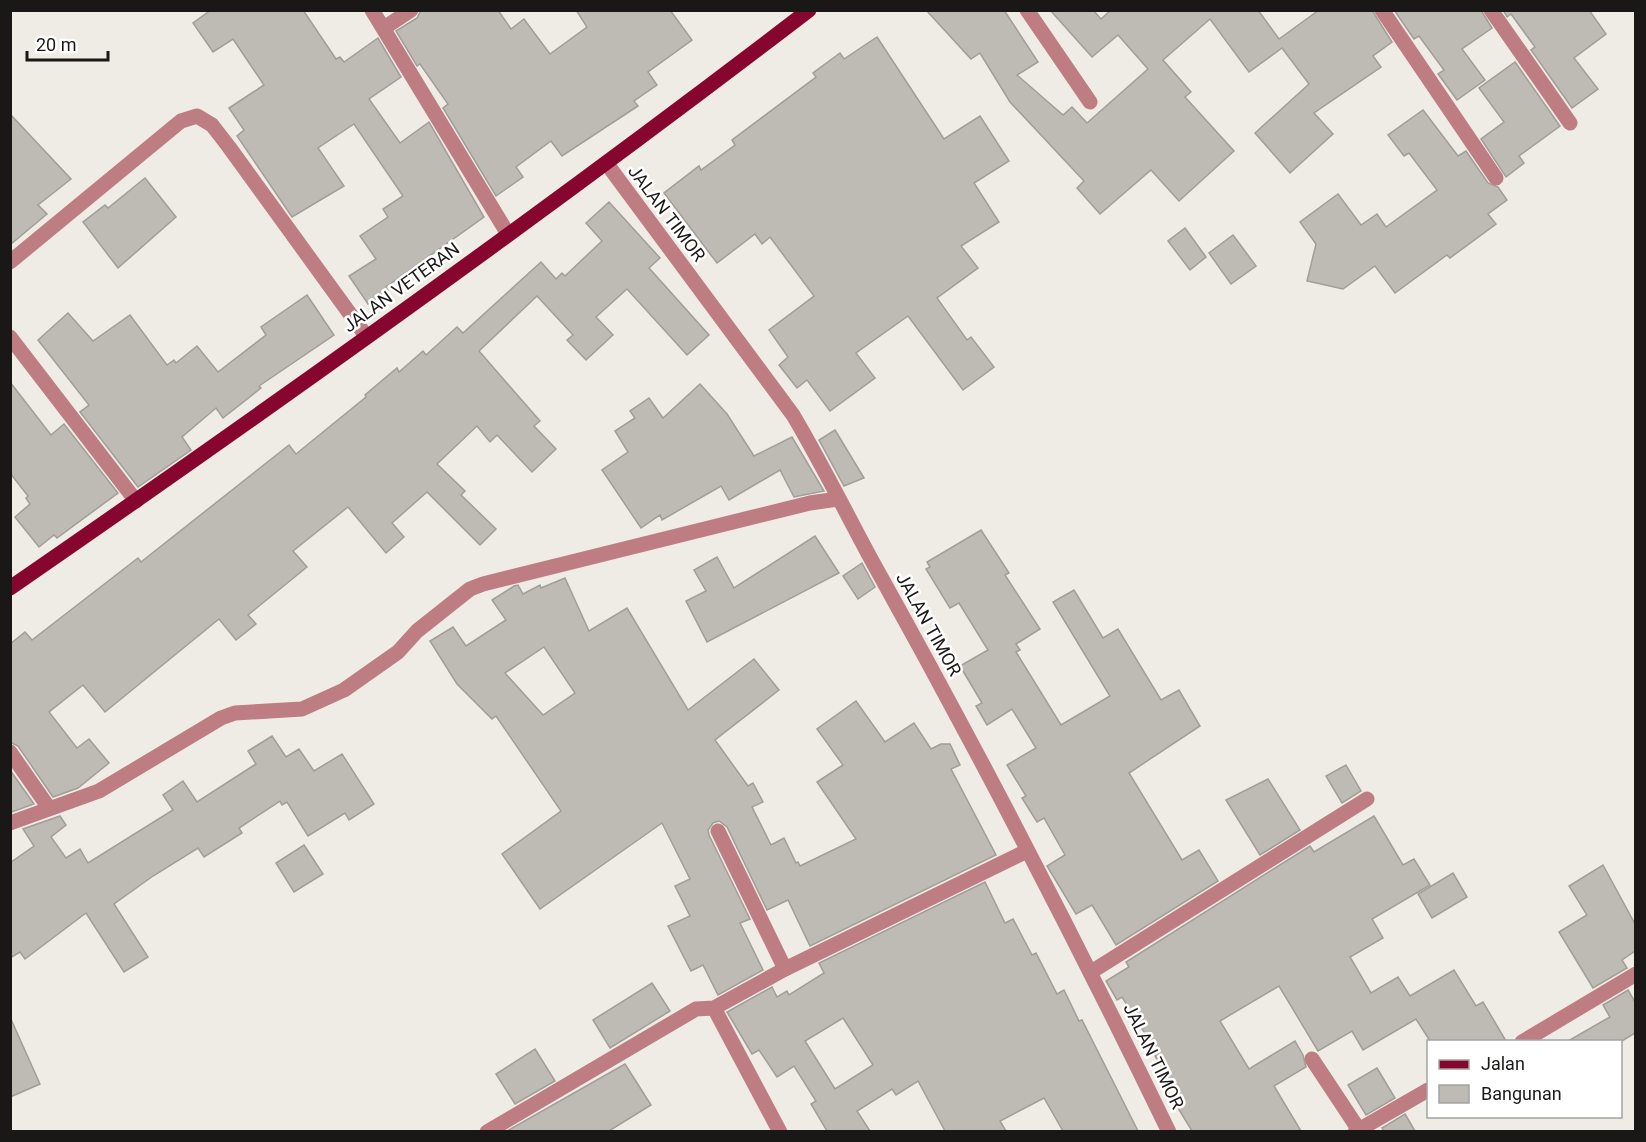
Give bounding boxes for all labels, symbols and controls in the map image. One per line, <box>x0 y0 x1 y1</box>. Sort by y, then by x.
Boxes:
scale bar <box>27 24 108 62</box>
text: 20 m <box>36 34 76 55</box>
street label: JALAN TIMOR <box>624 161 710 265</box>
street label: JALAN VETERAN <box>339 238 463 336</box>
street label: JALAN TIMOR <box>892 569 966 679</box>
street label: JALAN TIMOR <box>1119 1000 1189 1112</box>
legend <box>1427 1040 1622 1118</box>
text: Jalan <box>1481 1053 1525 1074</box>
text: Bangunan <box>1481 1083 1562 1104</box>

